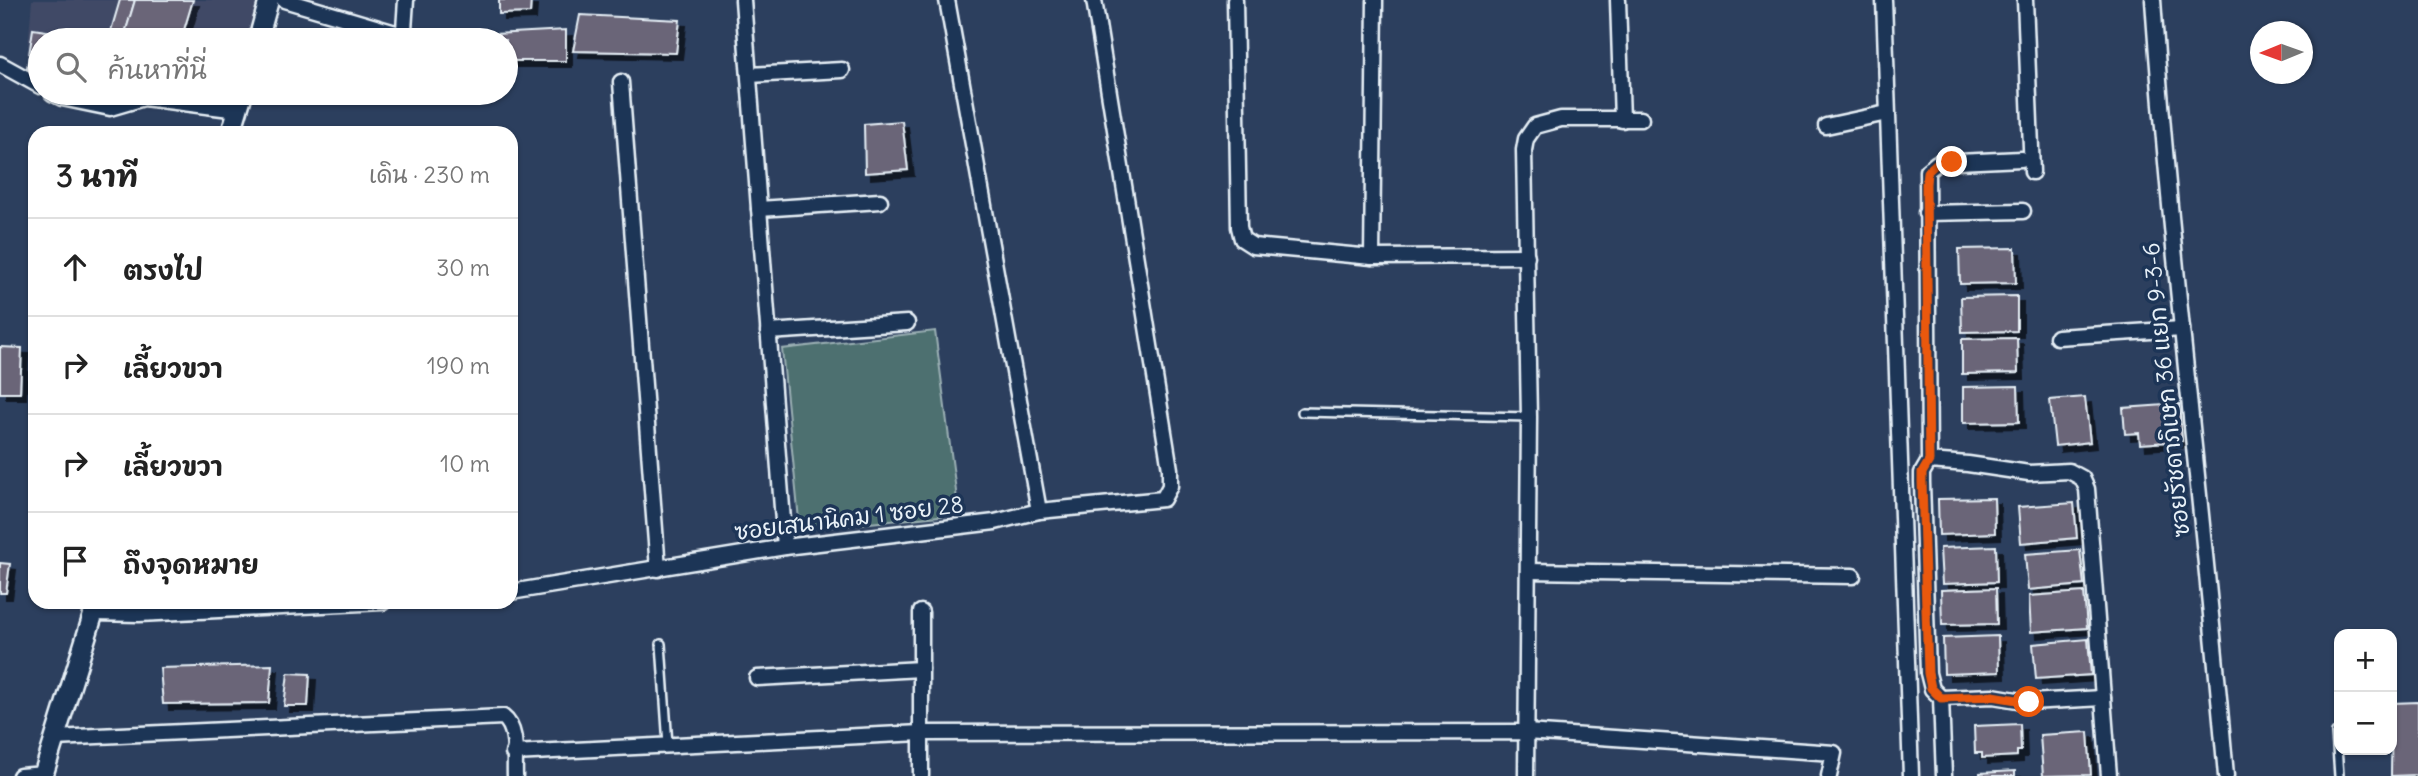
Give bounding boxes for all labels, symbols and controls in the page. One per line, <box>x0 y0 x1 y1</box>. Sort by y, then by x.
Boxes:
north arrow <box>2250 21 2313 84</box>
search box <box>28 28 518 105</box>
icon: search <box>52 48 90 86</box>
text: ค้นหาที่นี่ <box>108 53 207 86</box>
route end <box>1936 146 1967 177</box>
text: 3 นาที <box>56 157 138 195</box>
text: เดิน · 230 m <box>369 160 490 189</box>
street label: ซอยรัชดาภิเษก 36 แยก 9-3-6 <box>2136 241 2195 539</box>
icon: ahead <box>56 248 94 286</box>
text: 30 m <box>436 253 490 282</box>
text: ตรงไป <box>123 254 203 287</box>
icon: right <box>56 346 94 384</box>
text: 190 m <box>427 351 490 380</box>
text: เลี้ยวขวา <box>123 352 223 385</box>
icon: right <box>56 444 94 482</box>
text: 10 m <box>440 449 490 478</box>
text: เลี้ยวขวา <box>123 450 223 483</box>
street label: ซอยเสนานิคม 1 ซอย 28 <box>733 489 965 546</box>
icon: arrive <box>56 542 94 580</box>
text: ถึงจุดหมาย <box>123 548 259 581</box>
map controls <box>2334 629 2397 755</box>
button: + <box>2334 629 2397 692</box>
route start <box>2013 686 2044 717</box>
button: − <box>2334 692 2397 755</box>

